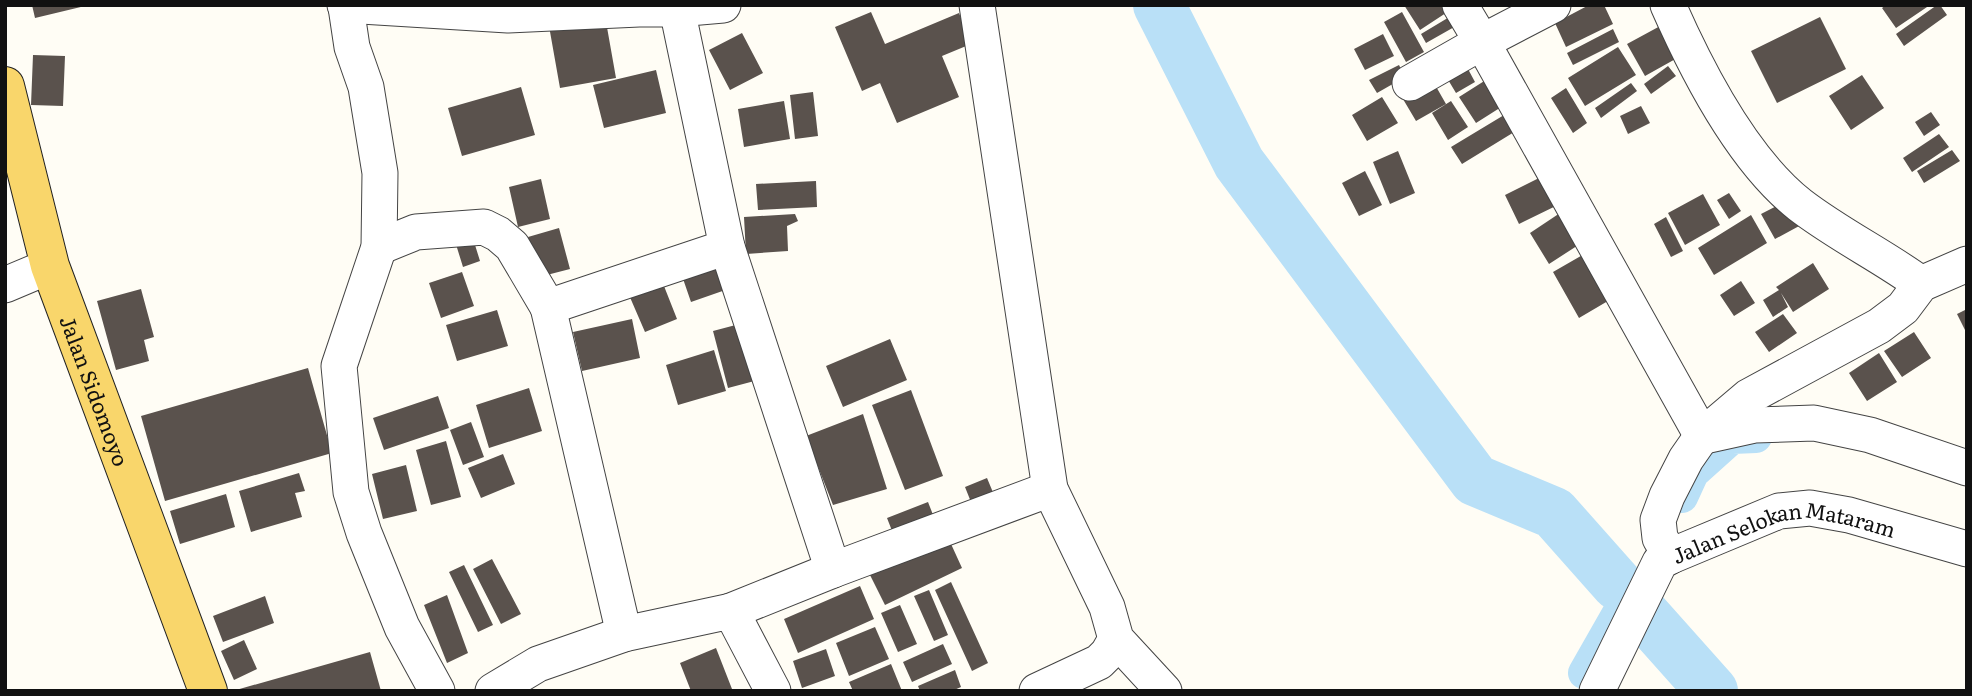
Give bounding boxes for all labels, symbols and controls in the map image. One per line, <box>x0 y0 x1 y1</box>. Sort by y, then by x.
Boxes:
street label: Jalan Sidomoyo <box>54 310 138 470</box>
street label: Jalan Selokan Mataram <box>1667 492 1900 570</box>

